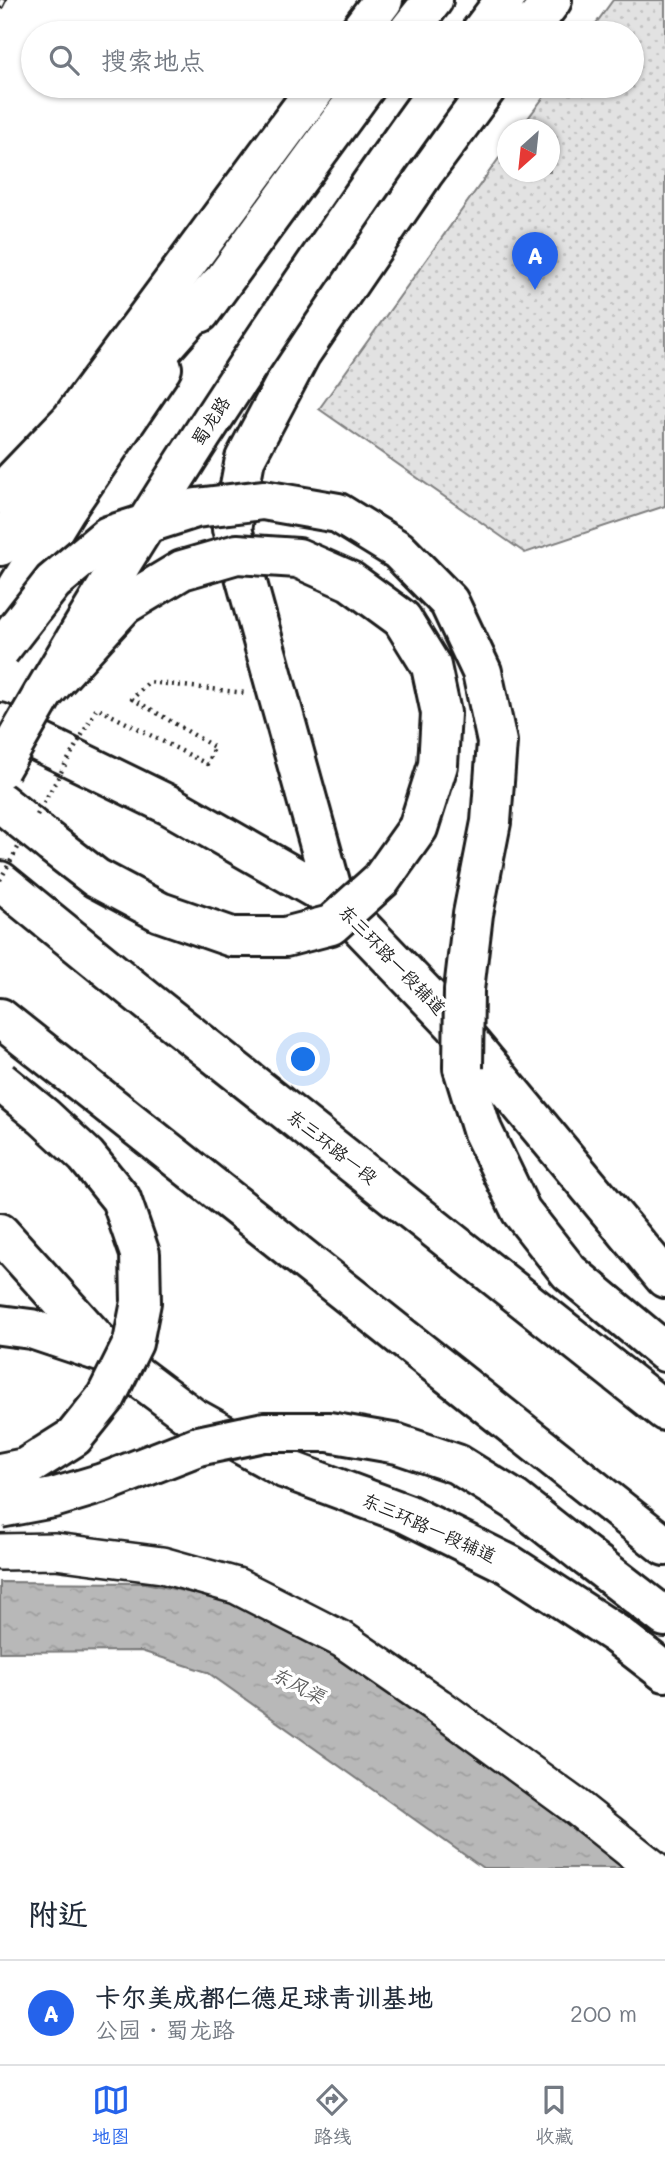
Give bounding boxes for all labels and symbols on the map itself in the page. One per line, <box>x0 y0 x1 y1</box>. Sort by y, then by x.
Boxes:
north arrow <box>497 119 560 182</box>
pin: A <box>512 232 558 290</box>
street label: 蜀龙路 <box>185 391 235 450</box>
street label: 东三环路一段辅道 <box>334 899 451 1019</box>
your location <box>286 1042 320 1076</box>
street label: 东三环路一段 <box>283 1104 383 1189</box>
street label: 东三环路一段辅道 <box>359 1487 500 1567</box>
water label: 东风渠 <box>267 1660 331 1710</box>

